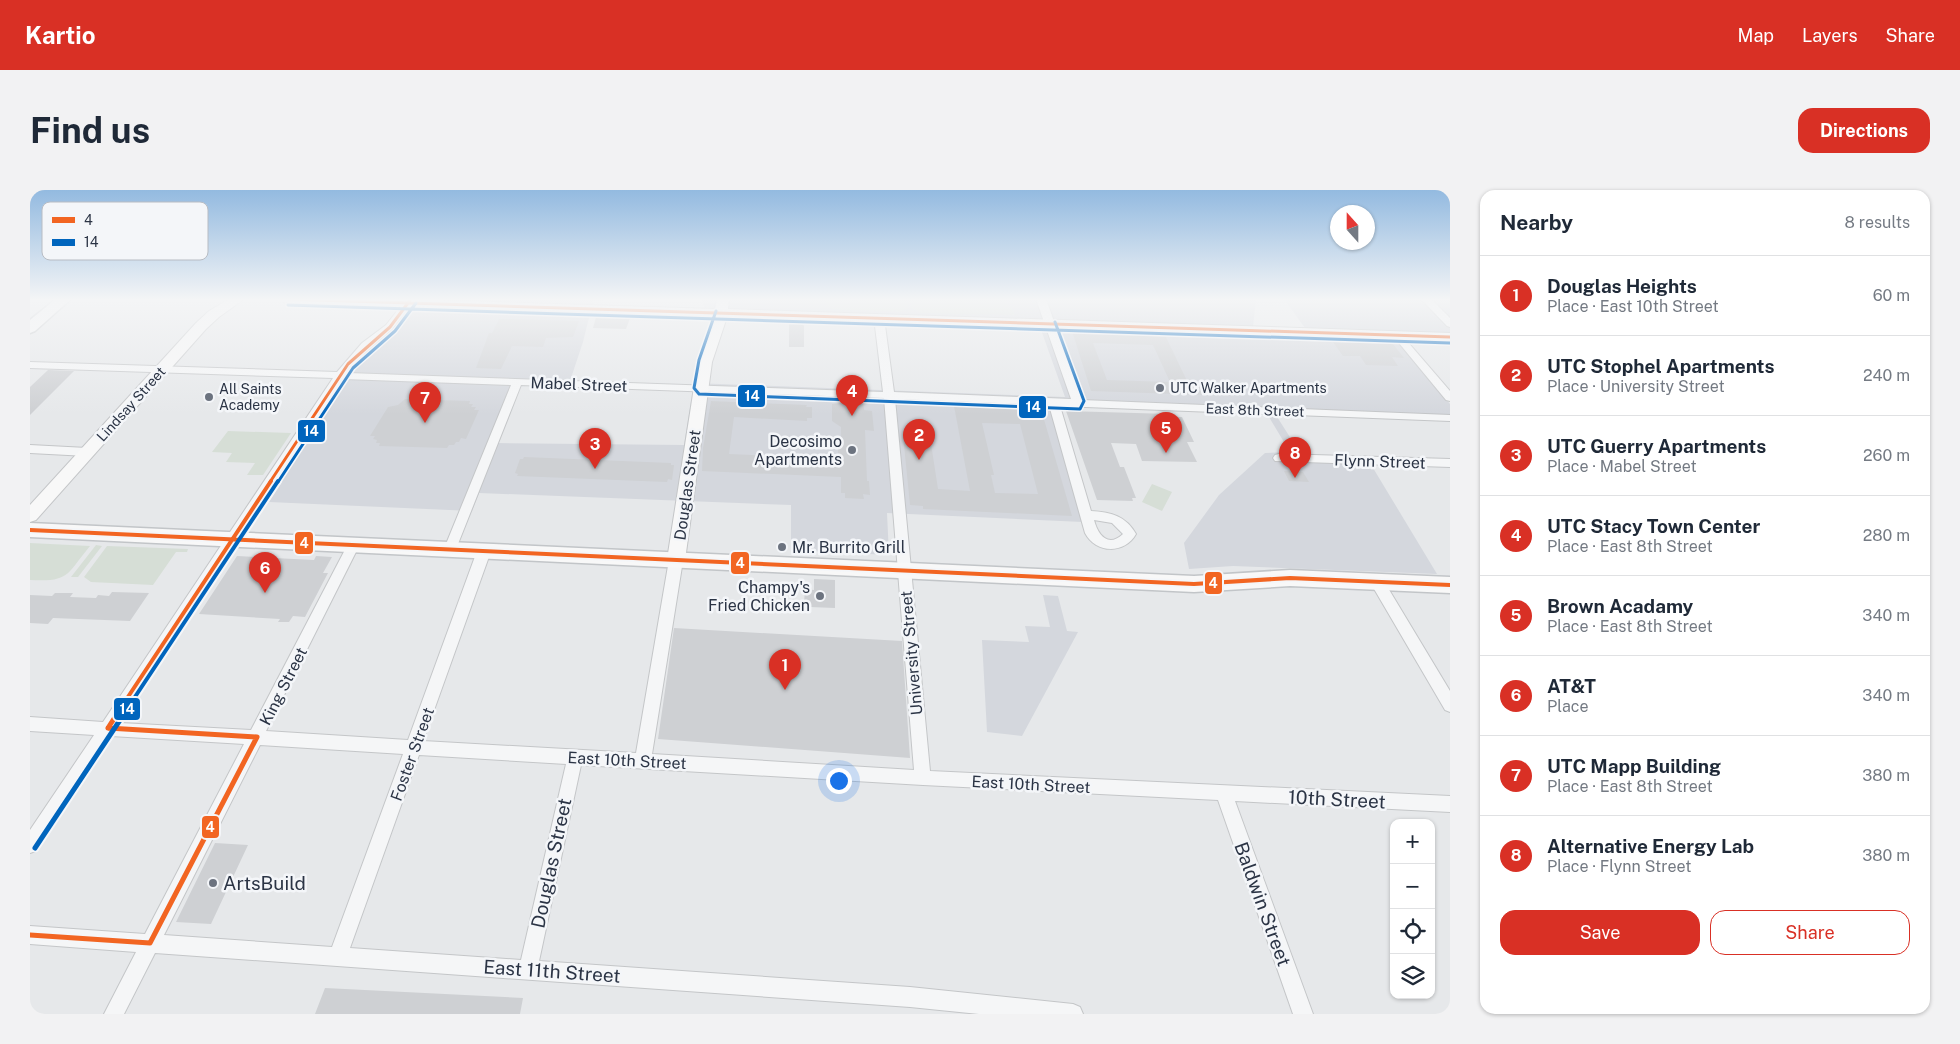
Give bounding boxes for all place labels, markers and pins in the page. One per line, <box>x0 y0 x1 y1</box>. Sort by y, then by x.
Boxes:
pin: 4 <box>836 375 868 416</box>
place label: UTC Walker Apartments <box>1170 380 1327 396</box>
place label: All Saints Academy <box>219 381 282 413</box>
pin: 7 <box>409 382 441 423</box>
marker: UTC Walker Apartments <box>1154 382 1166 394</box>
marker: All Saints Academy <box>203 391 215 403</box>
pin: 5 <box>1150 412 1182 453</box>
pin: 2 <box>903 419 935 460</box>
pin: 3 <box>579 428 611 469</box>
place label: Decosimo Apartments <box>754 432 842 469</box>
pin: 8 <box>1279 437 1311 478</box>
marker: Decosimo Apartments <box>846 444 858 456</box>
place label: Mr. Burrito Grill <box>792 538 906 557</box>
marker: Mr. Burrito Grill <box>776 541 788 553</box>
pin: 6 <box>249 552 281 593</box>
place label: Champy's Fried Chicken <box>708 578 810 615</box>
marker: Champy's Fried Chicken <box>814 590 826 602</box>
pin: 1 <box>769 649 801 690</box>
place label: ArtsBuild <box>223 872 306 894</box>
marker: ArtsBuild <box>207 877 219 889</box>

